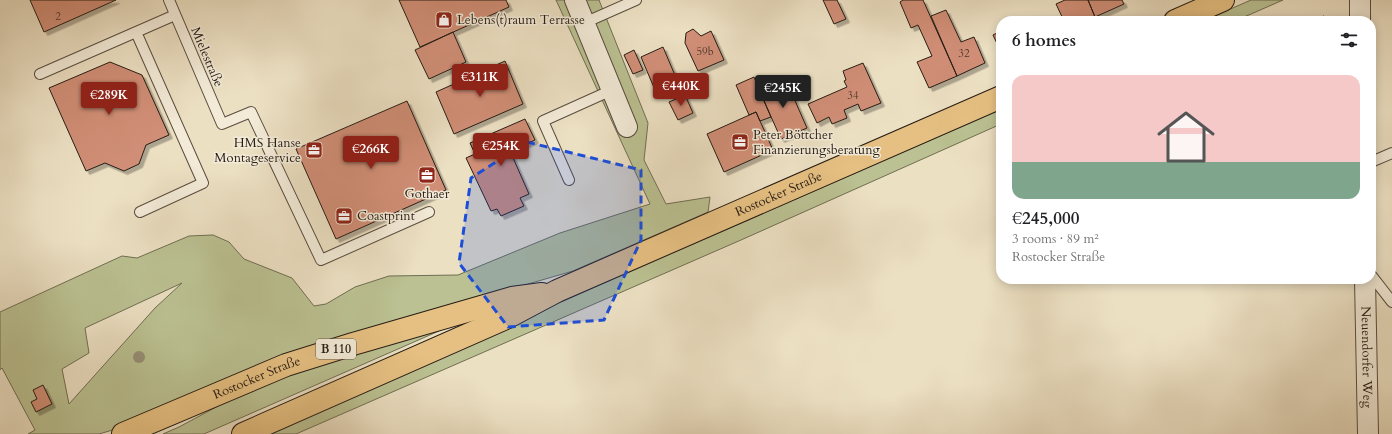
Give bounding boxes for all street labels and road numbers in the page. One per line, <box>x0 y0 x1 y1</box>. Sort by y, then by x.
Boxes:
street label: Mielestraße <box>186 24 228 90</box>
street label: Rostocker Straße <box>732 167 825 221</box>
street label: Neuendorfer Weg <box>1357 306 1377 409</box>
road number: B 110 <box>316 339 356 359</box>
street label: Rostocker Straße <box>210 352 303 404</box>

